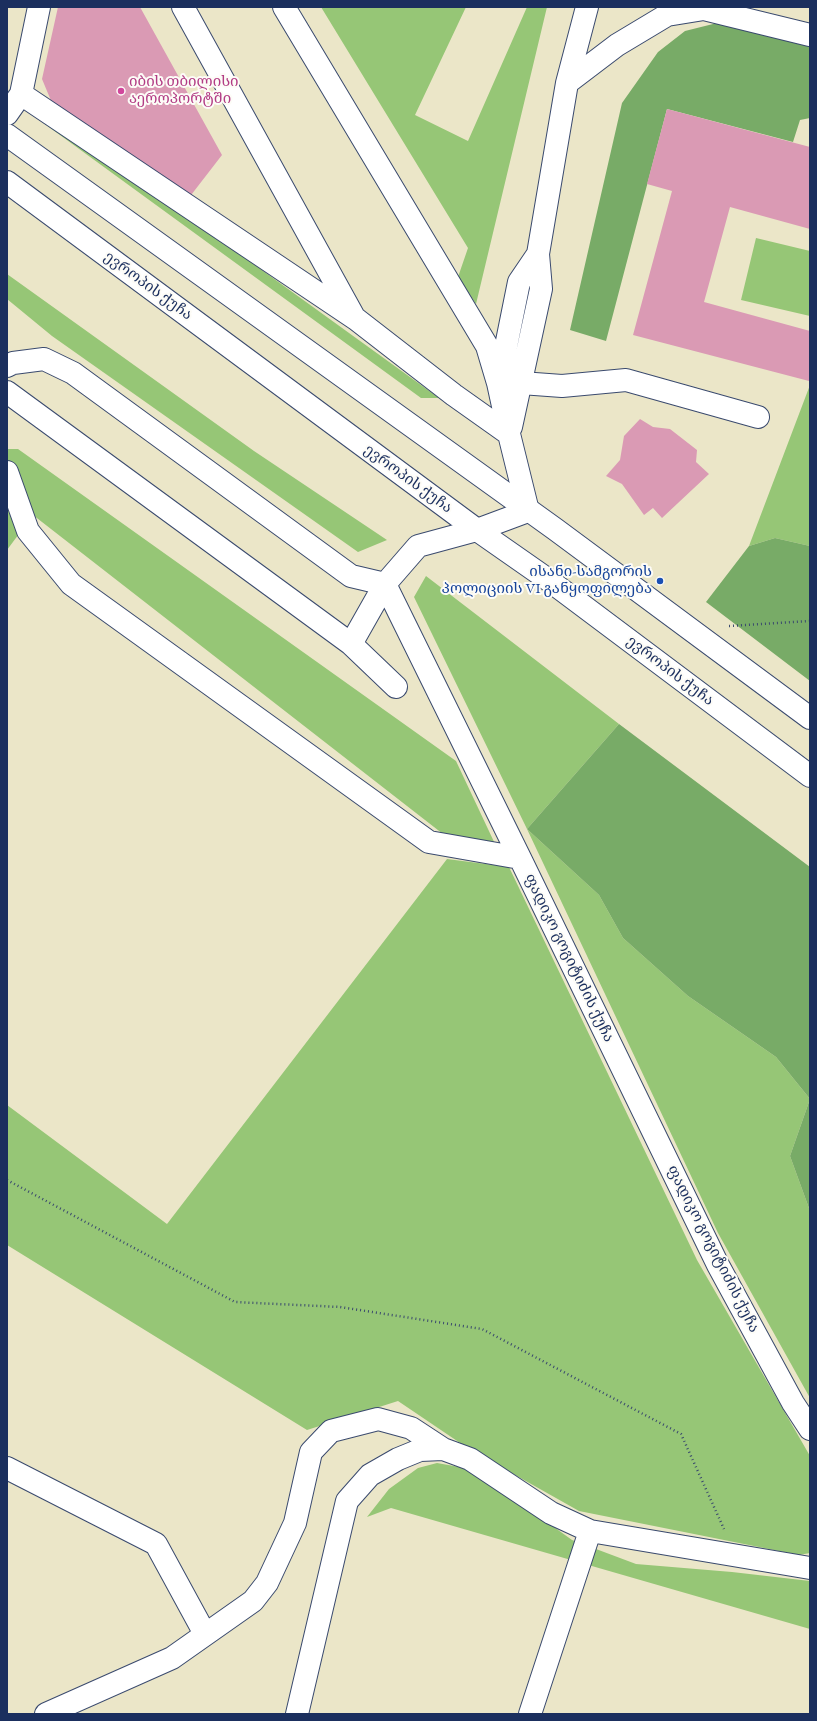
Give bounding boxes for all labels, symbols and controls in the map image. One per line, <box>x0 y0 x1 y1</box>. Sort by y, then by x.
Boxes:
place label: იბის თბილისი აეროპორტში <box>129 73 239 108</box>
marker: იბის თბილისი აეროპორტში <box>116 86 126 96</box>
street label: ევროპის ქუჩა <box>100 248 196 324</box>
street label: ევროპის ქუჩა <box>360 441 456 517</box>
place label: ისანი-სამგორის პოლიციის VI განყოფილება <box>442 563 652 598</box>
marker: ისანი-სამგორის პოლიციის VI განყოფილება <box>655 576 665 586</box>
street label: ევროპის ქუჩა <box>623 632 717 710</box>
street label: ფადიკო გოგიტიძის ქუჩა <box>520 871 618 1045</box>
street label: ფადიკო გოგიტიძის ქუჩა <box>663 1162 763 1336</box>

